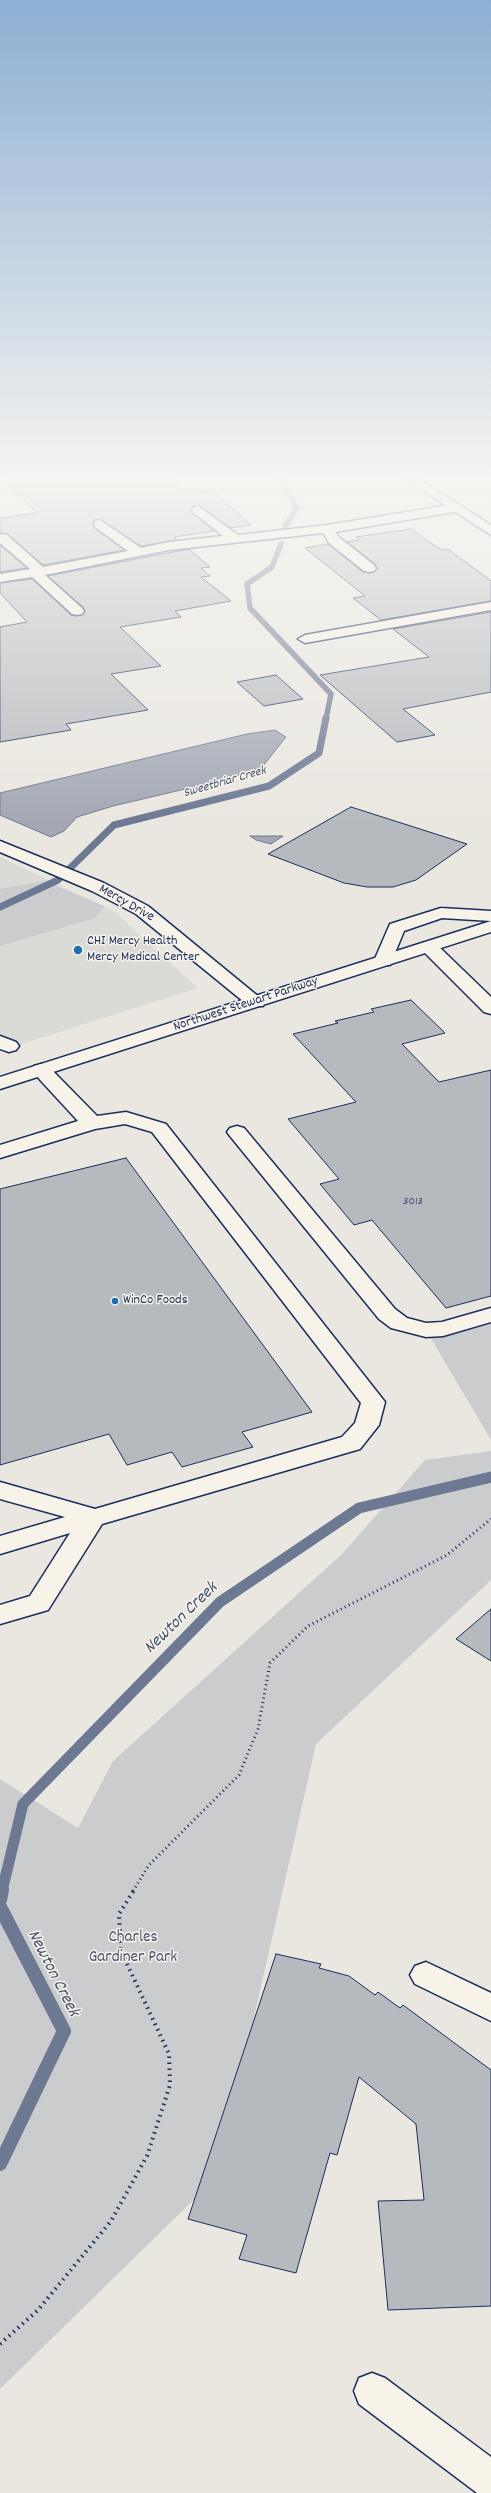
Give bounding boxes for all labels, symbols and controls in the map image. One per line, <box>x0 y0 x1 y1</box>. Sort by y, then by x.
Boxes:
water label: Sweetbriar Creek <box>182 764 268 802</box>
street label: Mercy Drive <box>95 881 157 927</box>
place label: CHI Mercy Health Mercy Medical Center <box>87 934 199 966</box>
marker: CHI Mercy Health Mercy Medical Center <box>72 944 84 956</box>
street label: Northwest Stewart Parkway <box>172 974 320 1036</box>
house number: 3013 <box>403 1195 423 1209</box>
place label: WinCo Foods <box>123 1293 188 1309</box>
marker: WinCo Foods <box>110 1296 120 1306</box>
water label: Newton Creek <box>141 1578 223 1660</box>
water label: Newton Creek <box>21 1927 83 2021</box>
park label: Charles Gardiner Park <box>89 1929 177 1969</box>

